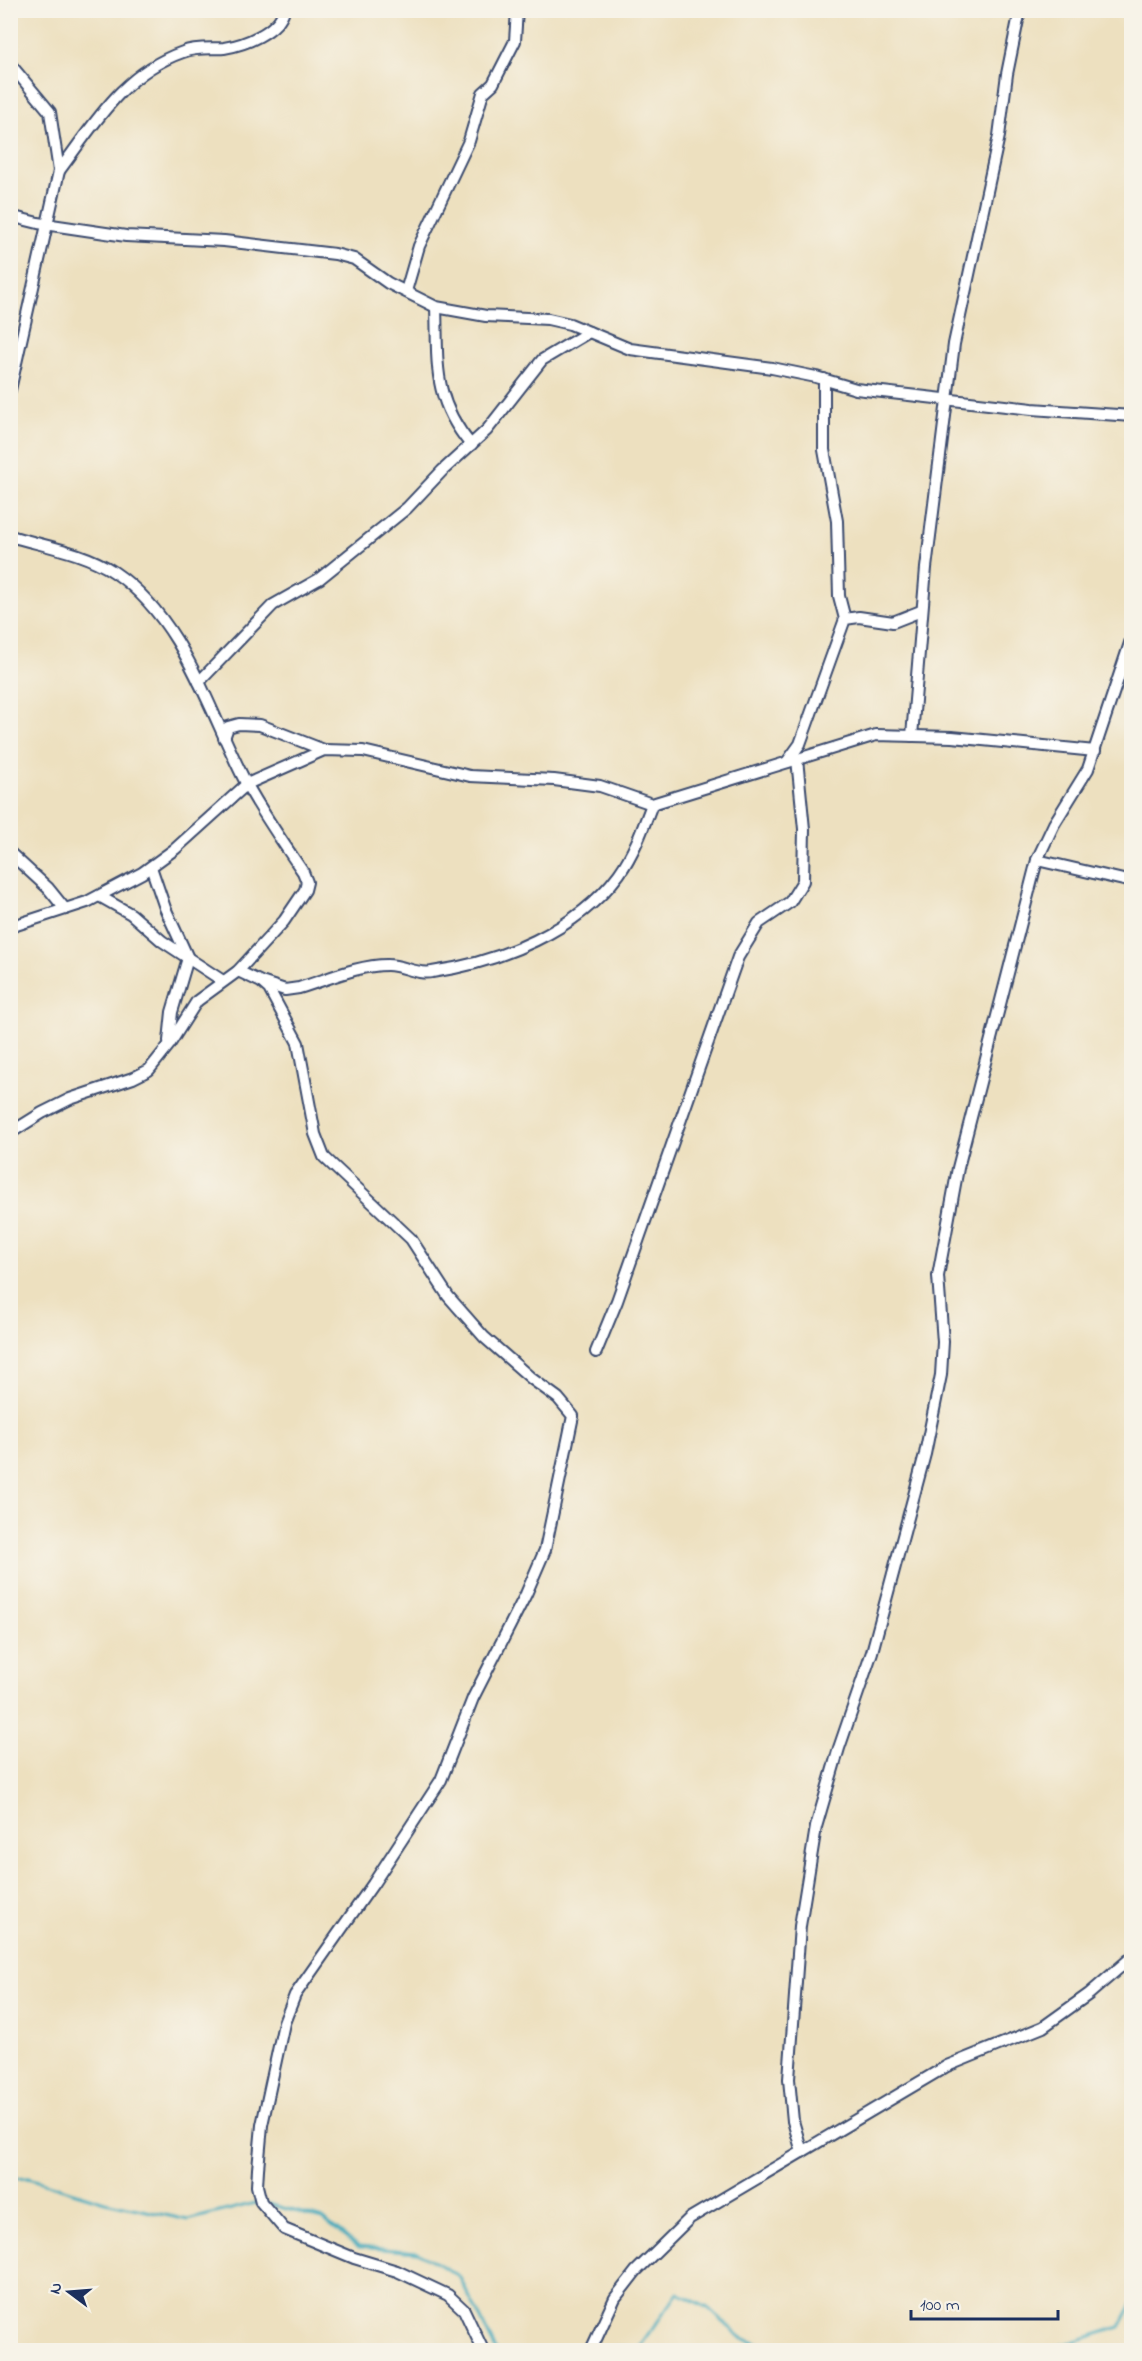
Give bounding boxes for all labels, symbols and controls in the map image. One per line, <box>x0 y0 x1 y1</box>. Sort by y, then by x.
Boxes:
north arrow <box>39 2262 99 2322</box>
text: N <box>43 2280 70 2297</box>
scale bar <box>911 2283 1058 2321</box>
text: 100 m <box>920 2293 960 2319</box>

